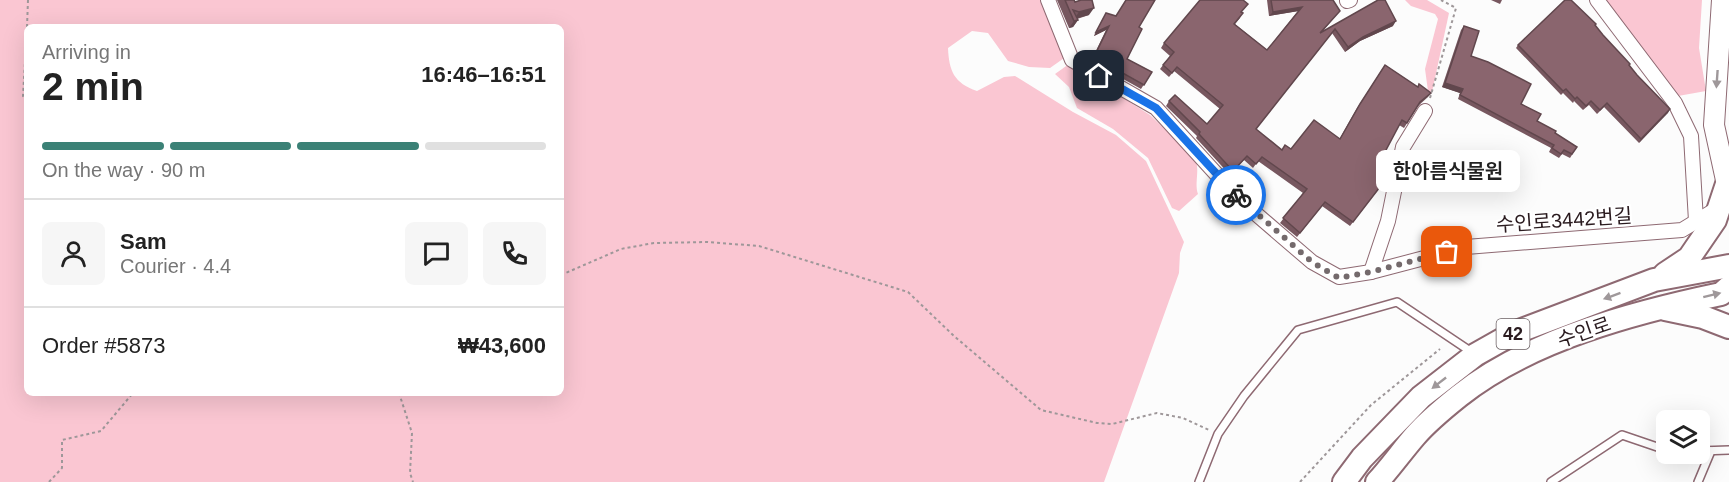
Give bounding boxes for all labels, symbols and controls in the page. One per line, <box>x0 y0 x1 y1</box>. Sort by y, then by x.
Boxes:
text: Arriving in <box>42 41 131 63</box>
pin <box>1073 50 1124 101</box>
icon: home <box>1082 59 1115 92</box>
text: 16:46–16:51 <box>421 62 546 87</box>
text: 2 min <box>42 65 144 108</box>
one-way arrow <box>1712 70 1722 89</box>
callout: 한아름식물원 <box>1375 150 1519 192</box>
text: On the way · 90 m <box>42 159 205 181</box>
text: 한아름식물원 <box>1393 160 1503 182</box>
courier <box>1206 165 1266 225</box>
icon: bike <box>1220 179 1253 212</box>
street label: 수인로3442번길 <box>1495 204 1633 236</box>
button: person <box>42 222 105 285</box>
button: chat <box>405 222 468 285</box>
button: phone <box>483 222 546 285</box>
pin <box>1421 226 1472 277</box>
text: Sam <box>120 229 166 254</box>
icon: bag <box>1430 235 1463 268</box>
text: Courier · 4.4 <box>120 255 231 277</box>
one-way arrow <box>1703 290 1721 300</box>
one-way arrow <box>1603 291 1621 301</box>
street label: 수인로 <box>1554 313 1614 351</box>
road number: 42 <box>1496 319 1530 349</box>
text: Order #5873 <box>42 333 166 358</box>
text: ₩43,600 <box>458 333 546 358</box>
one-way arrow <box>1431 376 1447 389</box>
map controls <box>1656 410 1710 464</box>
button: layers <box>1656 410 1710 464</box>

